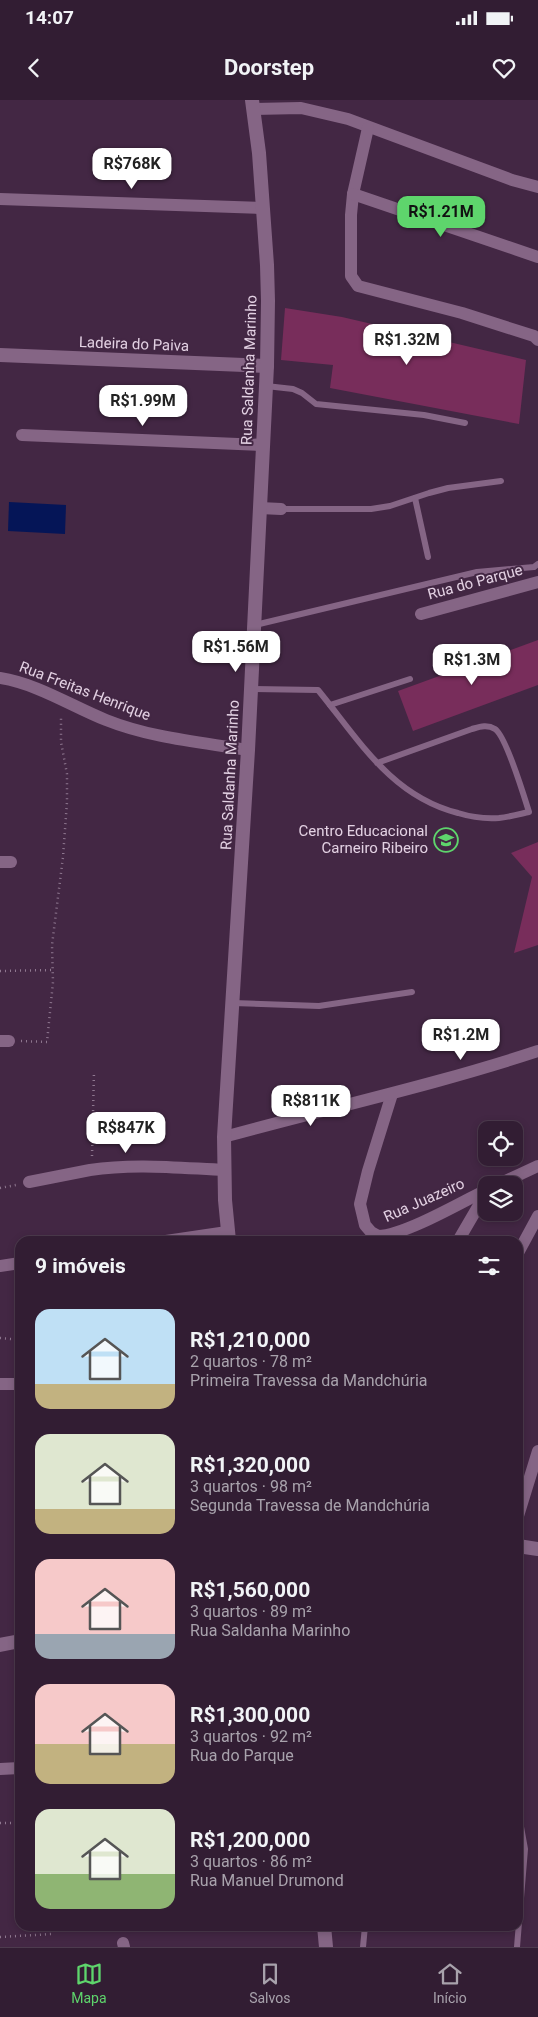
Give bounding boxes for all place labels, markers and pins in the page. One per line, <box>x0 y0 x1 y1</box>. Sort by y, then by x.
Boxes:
pin: R$768K <box>91 148 173 190</box>
pin: R$1.21M <box>395 196 487 238</box>
pin: R$1.32M <box>361 324 453 366</box>
pin: R$1.99M <box>97 384 189 427</box>
pin: R$1.56M <box>190 630 282 673</box>
pin: R$1.3M <box>431 644 513 686</box>
place label: Centro Educacional Carneiro Ribeiro <box>299 822 428 857</box>
school or university icon: Centro Educacional Carneiro Ribeiro <box>433 827 459 853</box>
pin: R$1.2M <box>420 1018 502 1061</box>
pin: R$811K <box>270 1084 352 1127</box>
pin: R$847K <box>85 1112 167 1154</box>

